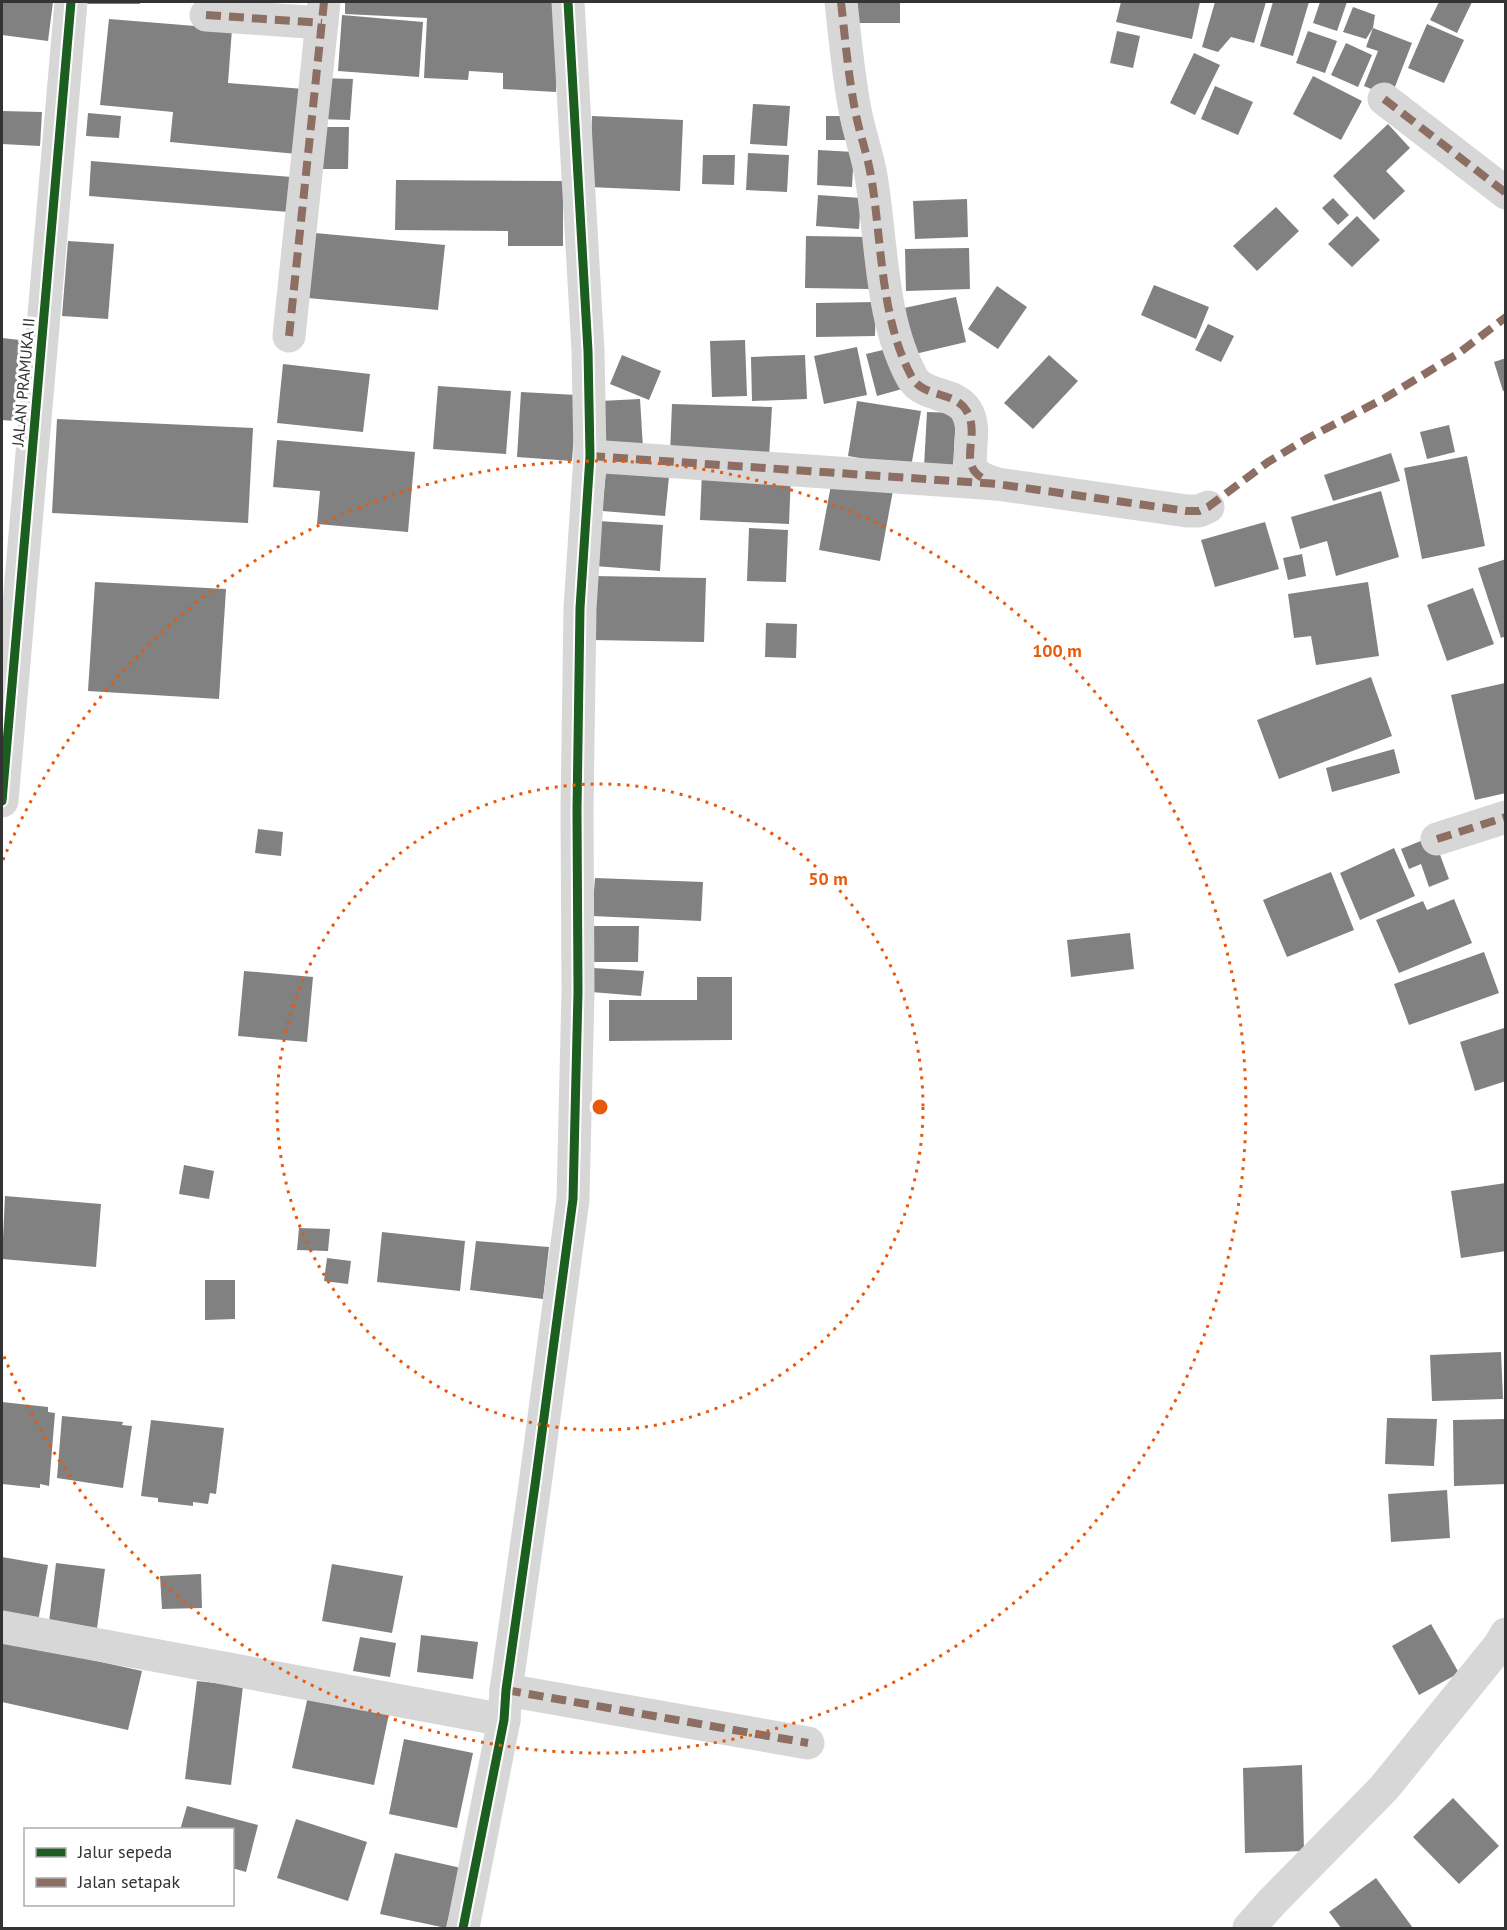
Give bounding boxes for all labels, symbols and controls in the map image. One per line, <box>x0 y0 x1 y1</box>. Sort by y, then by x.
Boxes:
street label: JALAN PRAMUKA II <box>7 317 39 448</box>
text: 100 m <box>1032 639 1082 662</box>
text: 50 m <box>808 867 848 890</box>
centre of rings <box>590 1097 610 1117</box>
legend <box>24 1828 234 1906</box>
text: Jalur sepeda <box>77 1840 172 1863</box>
text: Jalan setapak <box>77 1870 180 1893</box>

